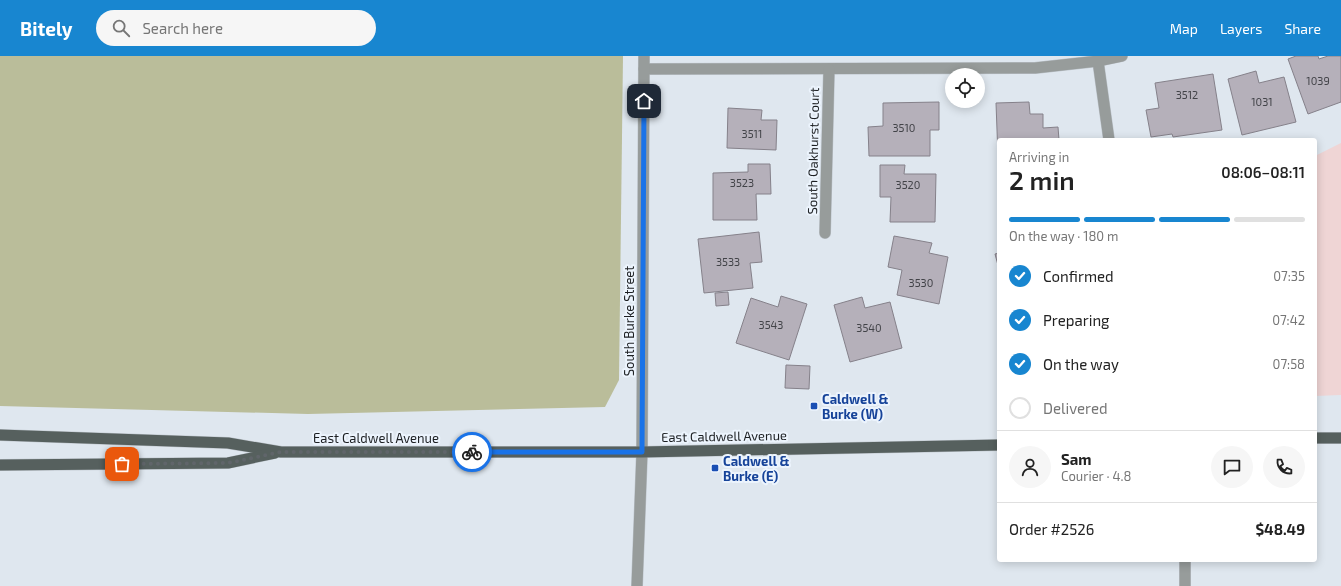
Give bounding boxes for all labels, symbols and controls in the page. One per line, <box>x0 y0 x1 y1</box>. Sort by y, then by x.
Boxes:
search box <box>96 10 376 46</box>
text: Bitely <box>20 17 72 40</box>
icon: search <box>110 17 132 39</box>
text: Search here <box>142 19 223 37</box>
text: Map <box>1170 20 1198 37</box>
text: Layers <box>1220 20 1262 37</box>
text: Share <box>1284 20 1321 37</box>
map controls <box>945 68 985 108</box>
button: locate <box>945 68 985 108</box>
house number: 1039 <box>1306 74 1330 87</box>
pin <box>627 84 661 118</box>
street label: South Oakhurst Court <box>804 87 822 215</box>
house number: 3512 <box>1176 88 1198 101</box>
icon: home <box>633 90 655 112</box>
house number: 1031 <box>1251 95 1273 108</box>
house number: 3510 <box>892 121 916 134</box>
house number: 3511 <box>742 127 762 140</box>
text: Arriving in <box>1009 149 1069 165</box>
text: 08:06–08:11 <box>1221 163 1305 181</box>
text: 2 min <box>1009 164 1075 195</box>
house number: 3523 <box>730 176 754 189</box>
house number: 3520 <box>896 178 920 191</box>
text: On the way · 180 m <box>1009 228 1119 244</box>
house number: 3533 <box>716 255 740 268</box>
icon: check <box>1009 265 1031 287</box>
street label: South Burke Street <box>621 266 637 376</box>
text: Confirmed <box>1043 267 1114 285</box>
text: 07:35 <box>1273 268 1305 284</box>
house number: 3530 <box>909 276 933 289</box>
icon: check <box>1009 309 1031 331</box>
text: Preparing <box>1043 311 1109 329</box>
text: 07:42 <box>1272 312 1305 328</box>
house number: 3543 <box>759 318 783 331</box>
house number: 3540 <box>856 321 882 334</box>
icon: check <box>1009 353 1031 375</box>
text: On the way <box>1043 355 1119 373</box>
text: 07:58 <box>1273 356 1305 372</box>
place label: Caldwell & Burke (W) <box>822 391 888 422</box>
text: Delivered <box>1043 399 1108 417</box>
marker: Caldwell & Burke (W) <box>809 401 819 411</box>
street label: East Caldwell Avenue <box>661 427 787 445</box>
street label: East Caldwell Avenue <box>313 430 439 446</box>
courier <box>452 432 492 472</box>
icon: bike <box>461 441 483 463</box>
button: person <box>1009 446 1051 488</box>
button: chat <box>1211 446 1253 488</box>
button: phone <box>1263 446 1305 488</box>
pin <box>105 447 139 481</box>
text: Sam <box>1061 450 1092 468</box>
icon: bag <box>111 453 133 475</box>
place label: Caldwell & Burke (E) <box>723 453 789 484</box>
marker: Caldwell & Burke (E) <box>710 463 720 473</box>
text: Courier · 4.8 <box>1061 468 1131 484</box>
text: Order #2526 <box>1009 520 1094 538</box>
text: $48.49 <box>1255 520 1305 538</box>

